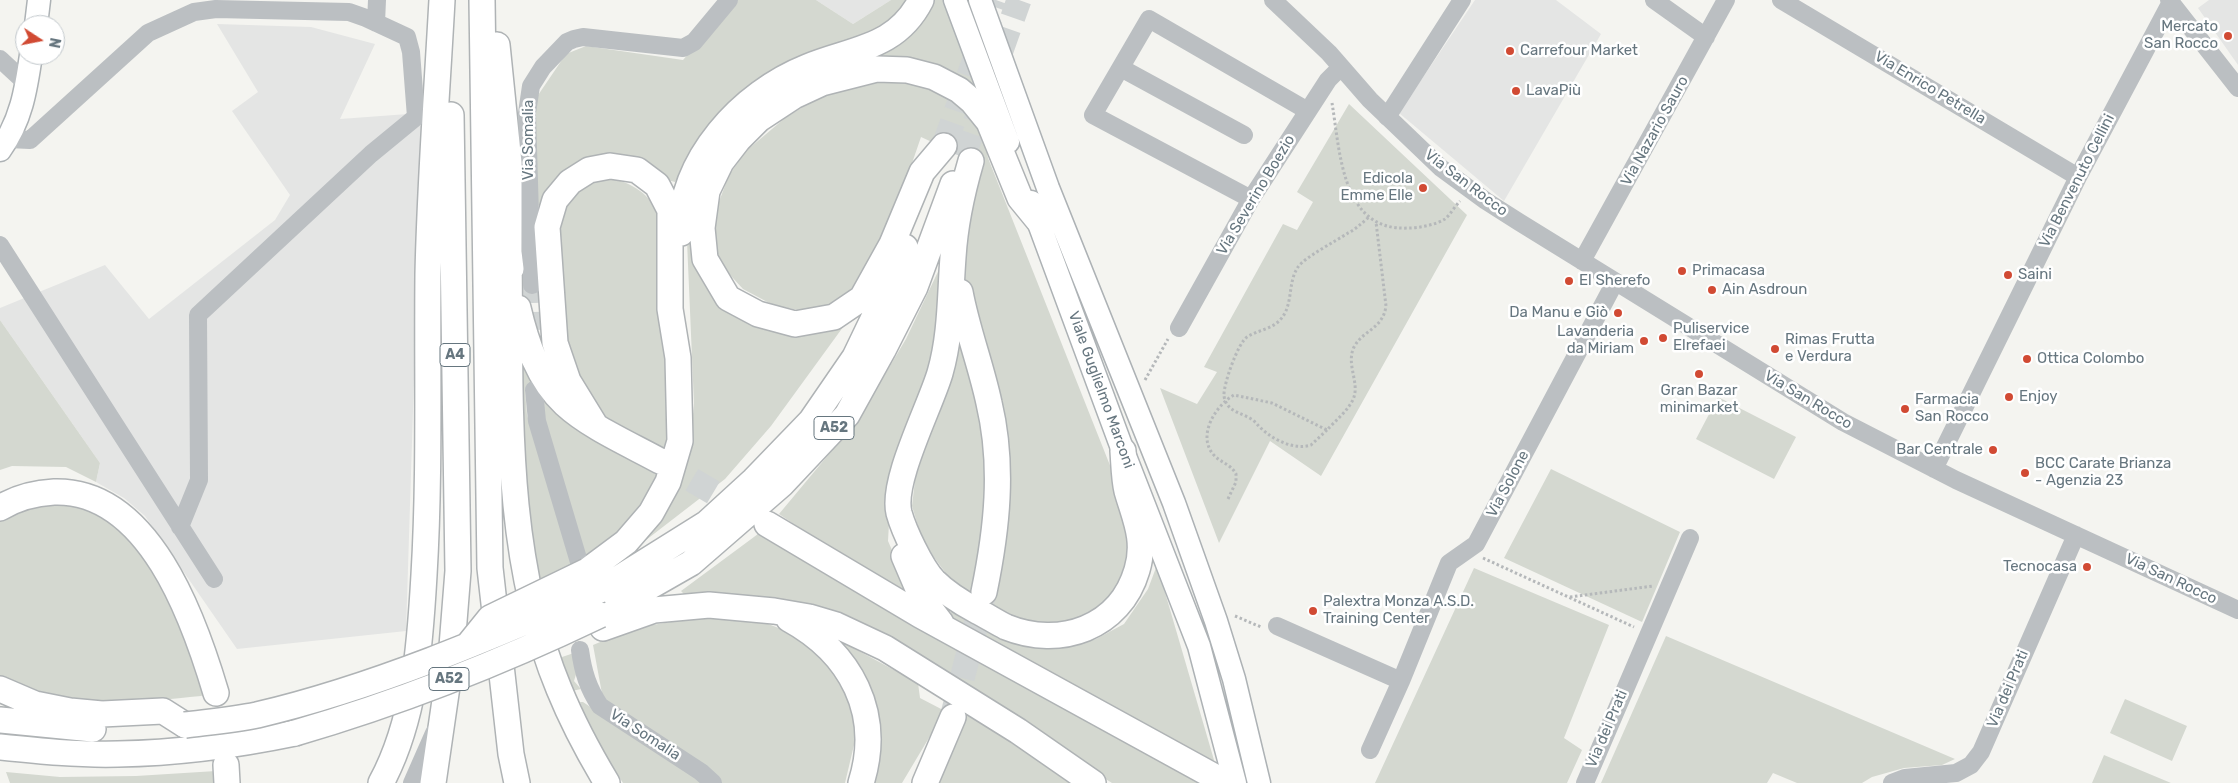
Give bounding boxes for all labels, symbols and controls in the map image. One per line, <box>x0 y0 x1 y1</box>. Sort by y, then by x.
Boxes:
north arrow <box>15 15 65 65</box>
place label: Mercato San Rocco <box>2144 18 2218 53</box>
marker: Mercato San Rocco <box>2222 30 2234 42</box>
text: N <box>45 36 64 49</box>
place label: Carrefour Market <box>1520 42 1638 60</box>
marker: Carrefour Market <box>1504 45 1516 57</box>
street label: Via Enrico Petrella <box>1871 48 1989 128</box>
street label: Via Nazario Sauro <box>1617 73 1693 189</box>
place label: LavaPiù <box>1526 82 1581 100</box>
marker: LavaPiù <box>1510 85 1522 97</box>
street label: Via Somalia <box>520 100 538 180</box>
street label: Via Benvenuto Cellini <box>2036 111 2118 251</box>
street label: Via Severino Boezio <box>1213 132 1299 258</box>
street label: Via San Rocco <box>1421 146 1511 220</box>
place label: Edicola Emme Elle <box>1340 170 1413 205</box>
marker: Edicola Emme Elle <box>1417 182 1429 194</box>
place label: Primacasa <box>1692 262 1765 280</box>
marker: Primacasa <box>1676 265 1688 277</box>
place label: Saini <box>2018 266 2052 284</box>
marker: Saini <box>2002 269 2014 281</box>
place label: El Sherefo <box>1579 272 1650 290</box>
marker: El Sherefo <box>1563 275 1575 287</box>
place label: Ain Asdroun <box>1722 281 1807 299</box>
marker: Ain Asdroun <box>1706 284 1718 296</box>
place label: Da Manu e Giò <box>1509 304 1608 322</box>
marker: Da Manu e Giò <box>1612 307 1624 319</box>
street label: Viale Guglielmo Marconi <box>1064 309 1138 471</box>
place label: Puliservice Elrefaei <box>1673 320 1749 355</box>
place label: Lavanderia da Miriam <box>1557 323 1634 358</box>
place label: Rimas Frutta e Verdura <box>1785 331 1875 366</box>
marker: Puliservice Elrefaei <box>1657 332 1669 344</box>
marker: Lavanderia da Miriam <box>1638 335 1650 347</box>
marker: Rimas Frutta e Verdura <box>1769 343 1781 355</box>
road number: A4 <box>440 344 470 366</box>
place label: Ottica Colombo <box>2037 350 2144 368</box>
marker: Ottica Colombo <box>2021 353 2033 365</box>
street label: Via San Rocco <box>1761 367 1855 433</box>
marker: Gran Bazar minimarket <box>1693 368 1705 380</box>
place label: Gran Bazar minimarket <box>1660 382 1738 417</box>
place label: Enjoy <box>2019 388 2058 406</box>
place label: Farmacia San Rocco <box>1915 391 1989 426</box>
marker: Enjoy <box>2003 391 2015 403</box>
marker: Farmacia San Rocco <box>1899 403 1911 415</box>
road number: A52 <box>814 416 854 439</box>
place label: Bar Centrale <box>1896 441 1983 459</box>
marker: Bar Centrale <box>1987 444 1999 456</box>
street label: Via Solone <box>1483 448 1533 520</box>
place label: BCC Carate Brianza - Agenzia 23 <box>2035 455 2171 490</box>
marker: BCC Carate Brianza - Agenzia 23 <box>2019 467 2031 479</box>
street label: Via San Rocco <box>2122 550 2220 608</box>
place label: Tecnocasa <box>2003 558 2077 576</box>
marker: Tecnocasa <box>2081 561 2093 573</box>
place label: Palextra Monza A.S.D. Training Center <box>1323 593 1474 628</box>
marker: Palextra Monza A.S.D. Training Center <box>1307 605 1319 617</box>
street label: Via dei Prati <box>1984 647 2032 731</box>
road number: A52 <box>429 668 469 691</box>
street label: Via dei Prati <box>1583 687 1631 771</box>
street label: Via Somalia <box>606 706 684 764</box>

